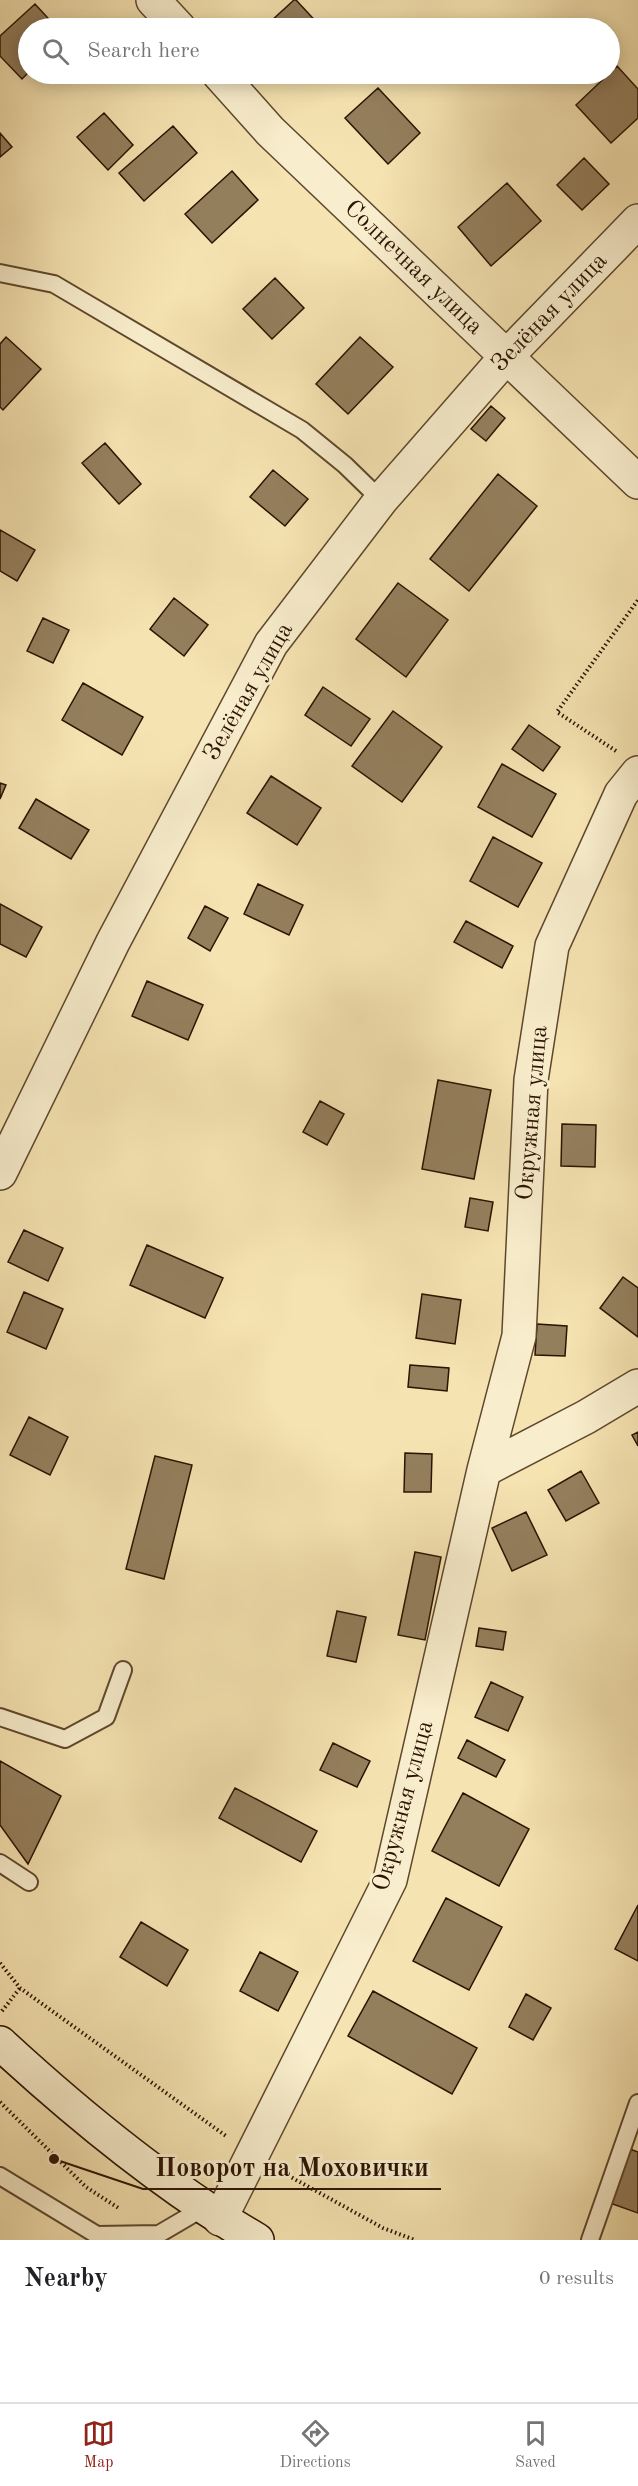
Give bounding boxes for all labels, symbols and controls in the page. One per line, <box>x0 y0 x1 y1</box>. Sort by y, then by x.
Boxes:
search box <box>18 18 620 84</box>
icon: search <box>39 35 72 68</box>
text: Search here <box>87 40 200 62</box>
street label: Солнечная улица <box>339 196 487 340</box>
street label: Зелёная улица <box>488 249 612 377</box>
street label: Зелёная улица <box>200 619 298 765</box>
street label: Окружная улица <box>513 1024 553 1201</box>
street label: Окружная улица <box>370 1718 438 1894</box>
callout: Поворот на Моховички <box>143 2145 441 2189</box>
text: Поворот на Моховички <box>155 2156 429 2182</box>
text: Nearby <box>24 2266 108 2292</box>
text: 0 results <box>539 2269 614 2289</box>
tab: Map <box>82 2417 115 2473</box>
tab: Directions <box>280 2417 351 2473</box>
tab: Saved <box>515 2417 556 2473</box>

